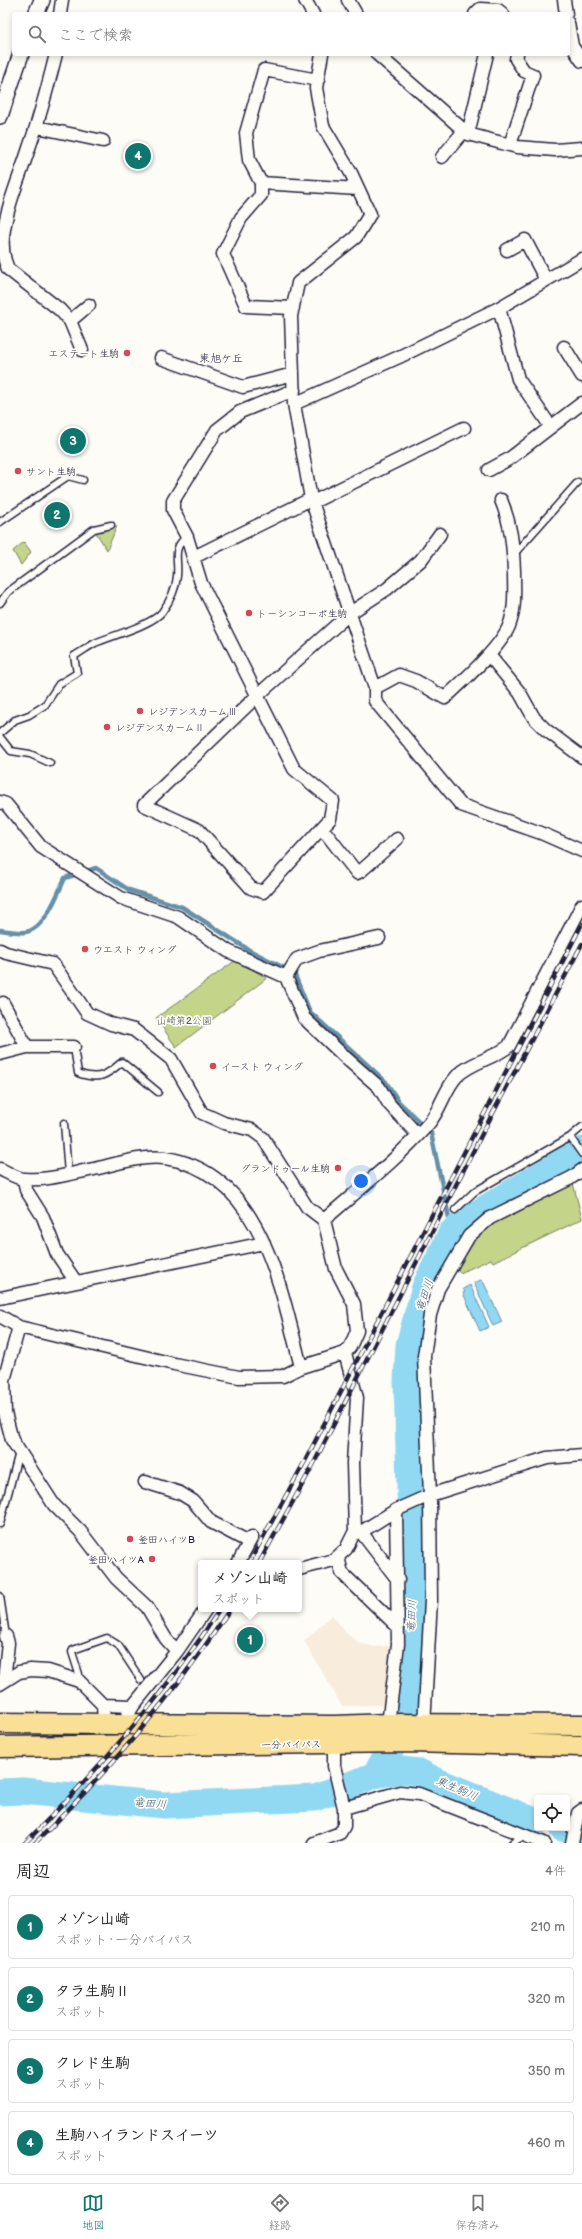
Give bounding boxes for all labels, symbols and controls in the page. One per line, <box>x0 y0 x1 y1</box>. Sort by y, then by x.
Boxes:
search box <box>12 12 570 56</box>
icon: search <box>26 23 48 45</box>
text: ここで検索 <box>58 26 133 45</box>
pin: 4 <box>125 141 151 171</box>
place label: エステート生駒 <box>48 348 119 360</box>
marker: エステート生駒 <box>122 348 132 358</box>
district label: 東旭ケ丘 <box>199 352 243 365</box>
pin: 3 <box>60 426 86 456</box>
marker: サント生駒 <box>13 466 23 476</box>
place label: サント生駒 <box>26 466 76 478</box>
pin: 2 <box>44 500 70 530</box>
marker: トーシンコーポ生駒 <box>244 608 254 618</box>
place label: トーシンコーポ生駒 <box>257 608 347 620</box>
marker: レジデンスカームⅢ <box>135 706 145 716</box>
place label: レジデンスカームⅢ <box>148 706 238 718</box>
marker: レジデンスカームⅡ <box>102 722 112 732</box>
place label: レジデンスカームⅡ <box>115 722 205 734</box>
marker: ウエスト ウィング <box>80 944 90 954</box>
place label: ウエスト ウィング <box>93 944 177 956</box>
park label: 山崎第2公園 <box>156 1015 212 1027</box>
marker: イースト ウィング <box>208 1061 218 1071</box>
place label: イースト ウィング <box>221 1061 303 1073</box>
place label: グランドゥール生駒 <box>241 1163 330 1175</box>
marker: グランドゥール生駒 <box>333 1163 343 1173</box>
your location <box>351 1171 371 1191</box>
water label: 竜田川 <box>413 1277 436 1313</box>
marker: 釜田ハイツB <box>125 1534 135 1544</box>
place label: 釜田ハイツB <box>138 1534 195 1546</box>
place label: 釜田ハイツA <box>88 1554 145 1566</box>
marker: 釜田ハイツA <box>147 1554 157 1564</box>
popup <box>198 1560 302 1612</box>
text: メゾン山崎 <box>212 1569 288 1588</box>
text: スポット <box>212 1591 265 1607</box>
water label: 竜田川 <box>404 1599 419 1633</box>
pin: 1 <box>237 1625 263 1655</box>
street label: 一分バイパス <box>261 1738 321 1752</box>
water label: 東生駒川 <box>434 1774 480 1803</box>
map controls <box>534 1795 570 1831</box>
button: locate <box>534 1795 570 1831</box>
water label: 竜田川 <box>133 1796 167 1811</box>
text: 周辺 <box>16 1862 50 1882</box>
text: 4件 <box>545 1863 566 1879</box>
text: メゾン山崎 <box>55 1910 130 1929</box>
text: 1 <box>27 1919 33 1935</box>
text: 210 m <box>531 1919 565 1935</box>
text: スポット · 一分バイパス <box>55 1932 193 1948</box>
text: タラ生駒Ⅱ <box>55 1982 130 2001</box>
text: 2 <box>26 1991 34 2007</box>
text: 320 m <box>527 1991 565 2007</box>
text: スポット <box>55 2004 107 2020</box>
text: クレド生駒 <box>55 2054 130 2073</box>
text: 3 <box>26 2063 34 2079</box>
text: 350 m <box>528 2063 565 2079</box>
text: スポット <box>55 2076 107 2092</box>
text: 生駒ハイランドスイーツ <box>55 2126 219 2145</box>
text: 4 <box>26 2135 34 2151</box>
text: 460 m <box>527 2135 565 2151</box>
text: スポット <box>55 2148 107 2164</box>
tab: 地図 <box>82 2192 104 2232</box>
tab: 経路 <box>269 2192 291 2232</box>
tab: 保存済み <box>456 2192 500 2232</box>

